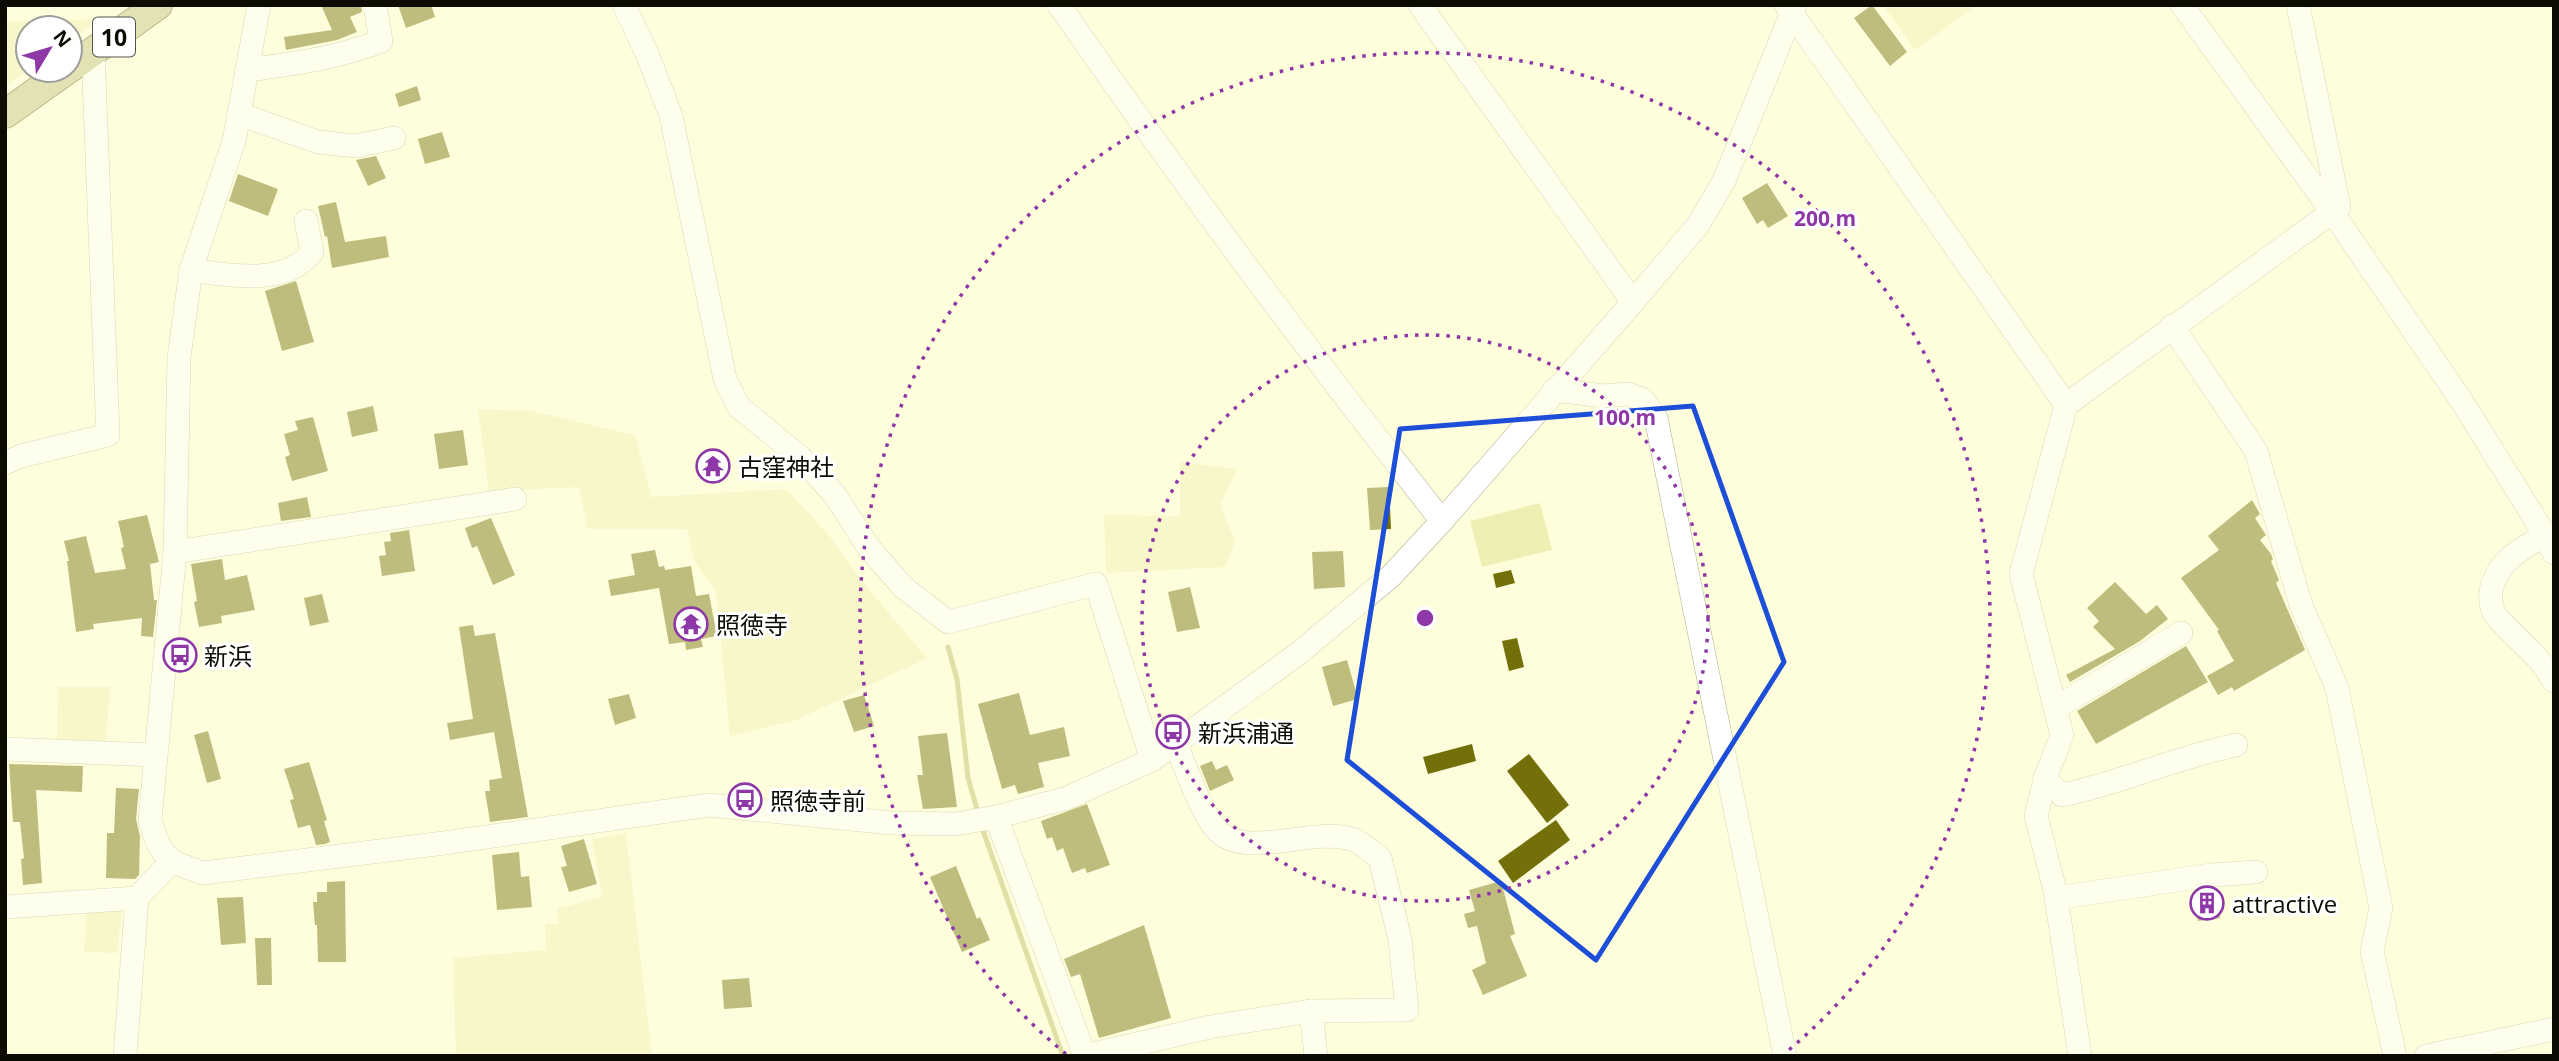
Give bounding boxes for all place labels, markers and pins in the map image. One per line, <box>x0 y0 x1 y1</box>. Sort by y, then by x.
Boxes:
temple icon: 古窪神社 <box>694 447 732 485</box>
place label: 古窪神社 <box>738 450 834 483</box>
temple icon: 照徳寺 <box>672 605 710 643</box>
centre of rings <box>1413 606 1437 630</box>
place label: 照徳寺 <box>716 608 788 641</box>
bus stop icon: 新浜 <box>161 636 199 674</box>
place label: 新浜 <box>204 639 252 672</box>
bus stop icon: 新浜浦通 <box>1154 713 1192 751</box>
place label: 新浜浦通 <box>1198 716 1294 749</box>
bus stop icon: 照徳寺前 <box>726 781 764 819</box>
place label: 照徳寺前 <box>770 784 866 817</box>
building icon: attractive <box>2188 884 2226 922</box>
place label: attractive <box>2232 887 2337 920</box>

